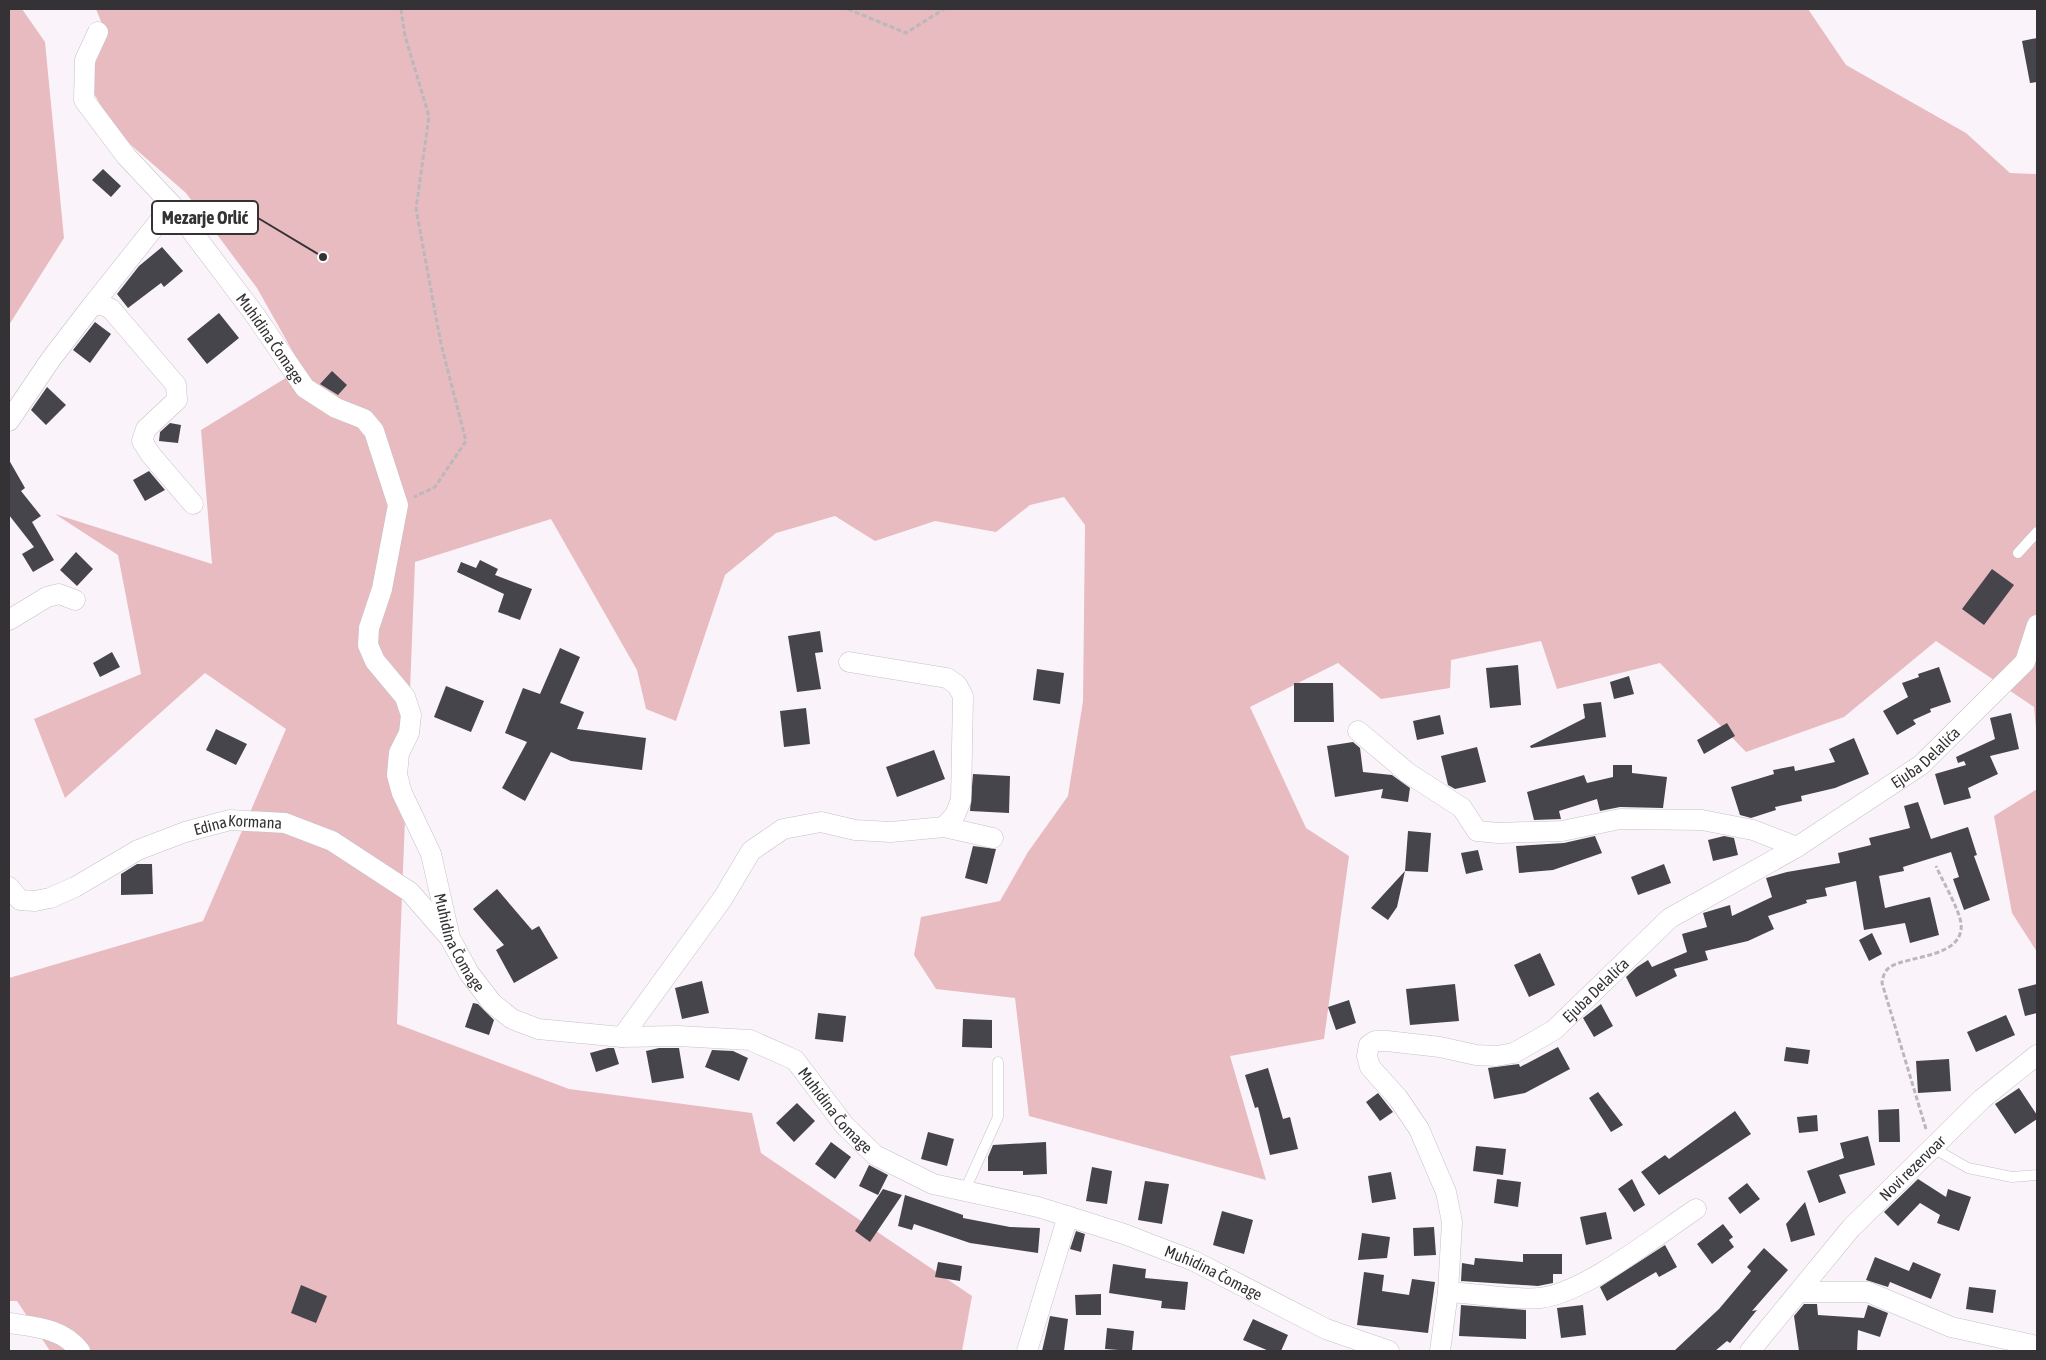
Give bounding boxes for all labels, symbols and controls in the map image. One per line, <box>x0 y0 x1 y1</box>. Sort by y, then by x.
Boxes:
callout: Mezarje Orlić <box>152 201 258 234</box>
text: Mezarje Orlić <box>162 207 249 228</box>
street label: Muhidina Čomage <box>233 290 308 387</box>
street label: Ejuba Delalića <box>1887 723 1963 791</box>
street label: Edina Kormana <box>192 811 283 838</box>
street label: Muhidina Čomage <box>431 891 489 995</box>
street label: Ejuba Delalića <box>1559 954 1632 1026</box>
street label: Muhidina Čomage <box>795 1064 876 1157</box>
street label: Novi rezervoar <box>1876 1131 1949 1204</box>
street label: Muhidina Čomage <box>1162 1242 1265 1304</box>

